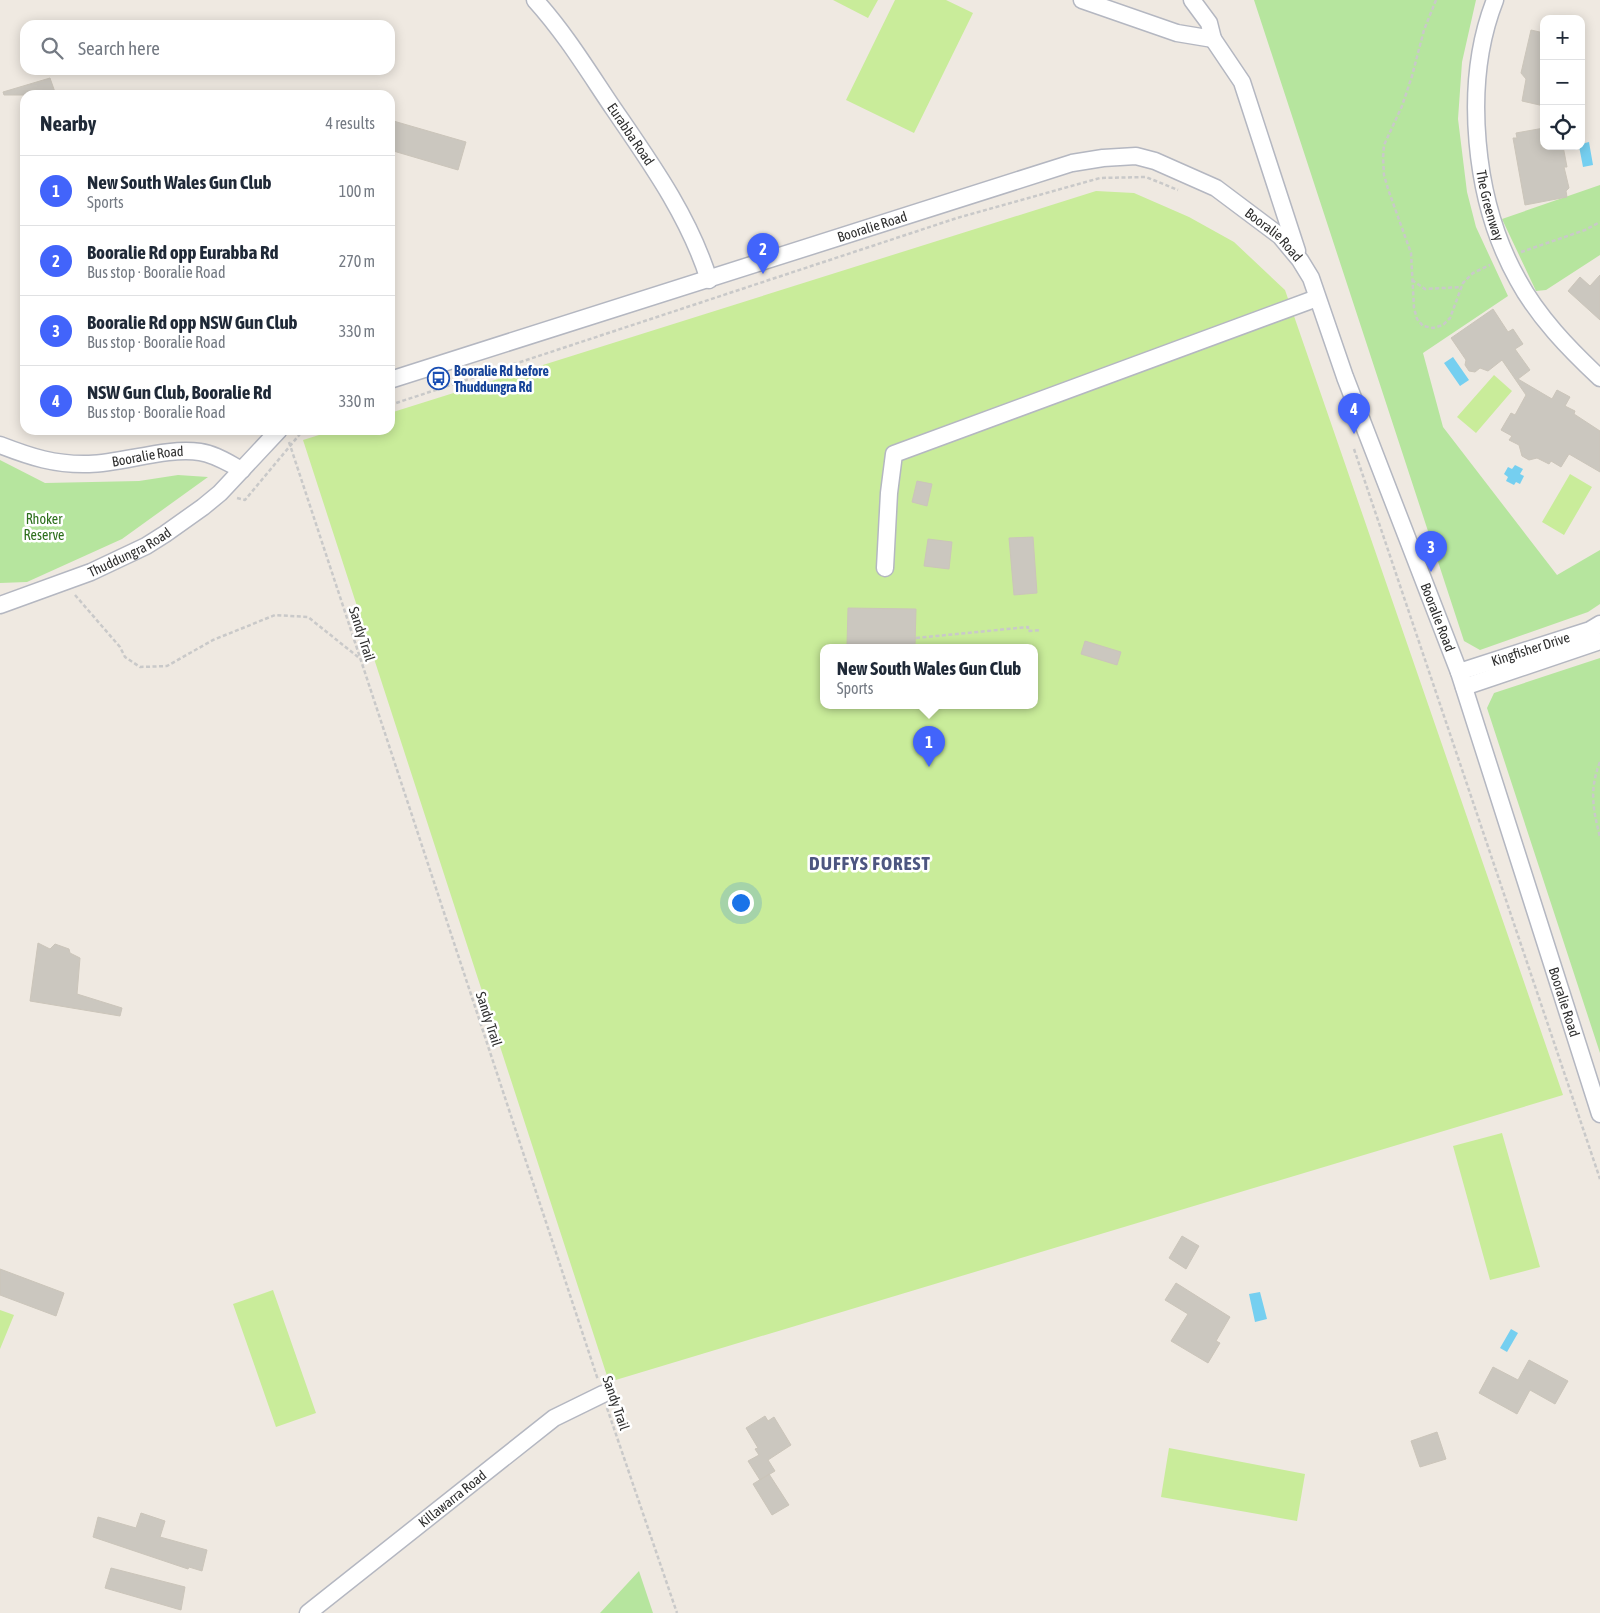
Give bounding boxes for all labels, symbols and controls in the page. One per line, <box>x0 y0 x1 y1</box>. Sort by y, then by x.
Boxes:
map controls <box>1540 15 1585 150</box>
button: + <box>1540 15 1585 60</box>
search box <box>20 20 395 75</box>
icon: search <box>38 34 66 62</box>
text: Search here <box>78 37 160 59</box>
button: − <box>1540 60 1585 105</box>
street label: Eurabba Road <box>604 100 658 168</box>
button: locate <box>1540 105 1585 150</box>
text: Nearby <box>40 111 96 135</box>
text: 4 results <box>325 114 375 132</box>
street label: The Greenway <box>1473 169 1507 243</box>
text: New South Wales Gun Club <box>87 171 272 193</box>
text: 1 <box>52 182 60 200</box>
text: 100 m <box>339 182 375 200</box>
text: Sports <box>87 193 124 211</box>
street label: Booralie Road <box>1242 205 1306 265</box>
street label: Booralie Road <box>835 208 909 245</box>
pin: 2 <box>747 233 779 274</box>
text: Booralie Rd opp Eurabba Rd <box>87 241 279 263</box>
text: 2 <box>52 252 60 270</box>
text: 270 m <box>339 252 375 270</box>
text: Bus stop · Booralie Road <box>87 263 226 281</box>
text: Booralie Rd opp NSW Gun Club <box>87 311 298 333</box>
text: 3 <box>52 322 60 340</box>
text: 330 m <box>339 322 375 340</box>
text: Bus stop · Booralie Road <box>87 333 226 351</box>
place label: Booralie Rd before Thuddungra Rd <box>454 363 549 395</box>
bus stop icon: Booralie Rd before Thuddungra Rd <box>426 367 450 391</box>
text: NSW Gun Club, Booralie Rd <box>87 381 271 403</box>
text: 4 <box>52 392 60 410</box>
text: 330 m <box>339 392 375 410</box>
pin: 4 <box>1338 393 1370 434</box>
text: Bus stop · Booralie Road <box>87 403 226 421</box>
street label: Booralie Road <box>111 443 184 470</box>
park label: Rhoker Reserve <box>24 511 64 543</box>
street label: Thuddungra Road <box>85 524 174 580</box>
pin: 3 <box>1415 531 1447 572</box>
street label: Booralie Road <box>1417 581 1458 654</box>
street label: Sandy Trail <box>346 605 378 663</box>
street label: Kingfisher Drive <box>1489 629 1572 669</box>
popup <box>820 644 1038 709</box>
text: New South Wales Gun Club <box>837 657 1021 679</box>
text: Sports <box>837 679 873 697</box>
pin: 1 <box>913 726 945 767</box>
district label: DUFFYS FOREST <box>809 852 931 874</box>
your location <box>728 890 754 916</box>
street label: Booralie Road <box>1546 965 1583 1039</box>
street label: Sandy Trail <box>473 990 505 1048</box>
street label: Sandy Trail <box>599 1374 633 1432</box>
street label: Killawarra Road <box>415 1467 489 1530</box>

